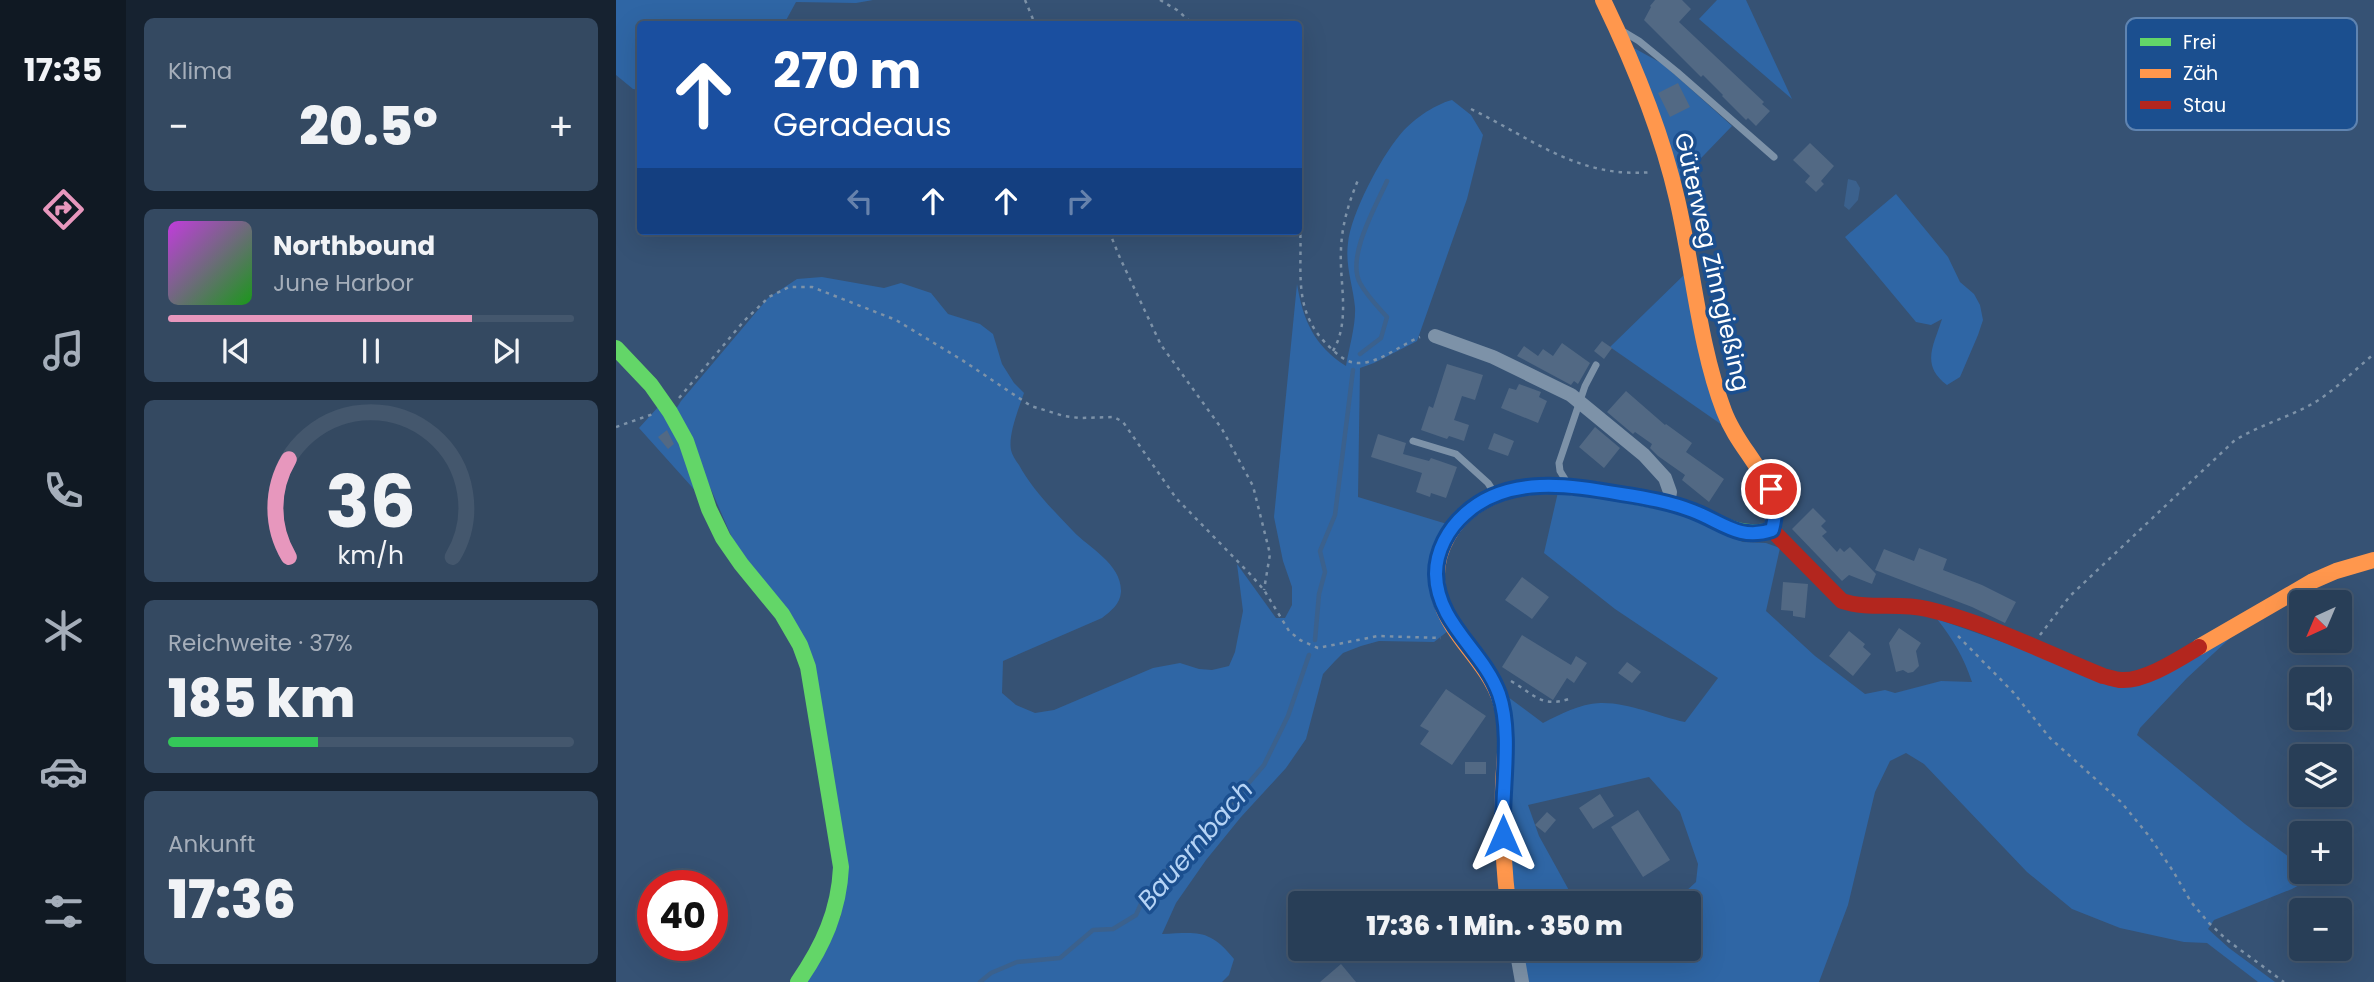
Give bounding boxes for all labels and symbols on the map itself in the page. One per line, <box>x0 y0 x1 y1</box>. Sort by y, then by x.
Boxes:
legend <box>2126 18 2357 130</box>
text: Frei <box>2183 29 2216 56</box>
text: Zäh <box>2183 60 2218 87</box>
text: Stau <box>2183 92 2226 119</box>
street label: Güterweg Zinngießing <box>1667 129 1758 394</box>
pin <box>1741 459 1801 519</box>
north arrow <box>2289 590 2352 653</box>
water label: Bauernbach <box>1129 773 1261 917</box>
position arrow <box>1466 799 1540 873</box>
speed limit sign: 40 <box>637 870 728 961</box>

